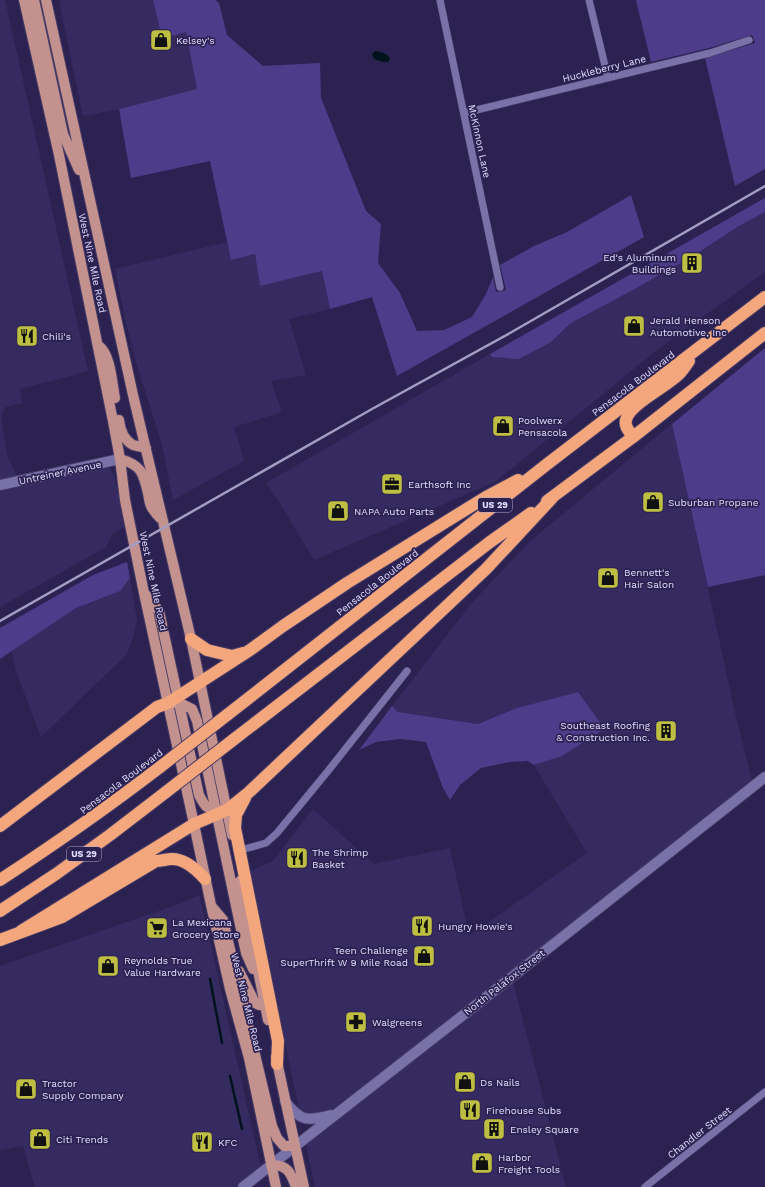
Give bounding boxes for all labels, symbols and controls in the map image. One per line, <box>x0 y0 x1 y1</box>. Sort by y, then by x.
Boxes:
shop icon: Kelsey's <box>148 27 174 53</box>
place label: Kelsey's <box>176 35 214 46</box>
street label: Huckleberry Lane <box>561 53 647 84</box>
street label: McKinnon Lane <box>466 103 493 179</box>
street label: West Nine Mile Road <box>77 212 108 314</box>
building icon: Ed's Aluminum Buildings <box>679 250 705 276</box>
place label: Ed's Aluminum Buildings <box>603 252 676 275</box>
shop icon: Jerald Henson Automotive, Inc <box>621 313 647 339</box>
place label: Jerald Henson Automotive, Inc <box>650 315 727 338</box>
restaurant icon: Chili's <box>14 323 40 349</box>
place label: Chili's <box>42 331 71 342</box>
street label: Pensacola Boulevard <box>590 349 677 418</box>
shop icon: Poolwerx Pensacola <box>490 413 516 439</box>
place label: Poolwerx Pensacola <box>518 415 568 438</box>
street label: Untreiner Avenue <box>18 458 102 487</box>
office icon: Earthsoft Inc <box>379 471 405 497</box>
place label: Earthsoft Inc <box>408 479 472 490</box>
shop icon: Suburban Propane <box>640 489 666 515</box>
place label: Suburban Propane <box>668 497 759 508</box>
shop icon: NAPA Auto Parts <box>325 498 351 524</box>
road number: US 29 <box>478 498 512 512</box>
place label: NAPA Auto Parts <box>354 506 434 517</box>
street label: West Nine Mile Road <box>138 530 169 632</box>
street label: Pensacola Boulevard <box>334 547 420 618</box>
shop icon: Bennett's Hair Salon <box>595 565 621 591</box>
place label: Bennett's Hair Salon <box>624 567 674 590</box>
building icon: Southeast Roofing & Construction Inc. <box>653 718 679 744</box>
place label: Southeast Roofing & Construction Inc. <box>556 720 651 743</box>
street label: Pensacola Boulevard <box>78 747 165 816</box>
restaurant icon: The Shrimp Basket <box>284 845 310 871</box>
road number: US 29 <box>67 847 101 861</box>
place label: The Shrimp Basket <box>312 847 368 870</box>
restaurant icon: Hungry Howie's <box>409 913 435 939</box>
supermarket icon: La Mexicana Grocery Store <box>144 915 170 941</box>
place label: La Mexicana Grocery Store <box>172 917 239 940</box>
place label: Hungry Howie's <box>438 921 513 932</box>
shop icon: Teen Challenge SuperThrift W 9 Mile Road <box>411 943 437 969</box>
place label: Teen Challenge SuperThrift W 9 Mile Road <box>280 945 408 968</box>
street label: North Palafox Street <box>462 947 548 1017</box>
street label: West Nine Mile Road <box>229 952 264 1053</box>
shop icon: Reynolds True Value Hardware <box>95 953 121 979</box>
place label: Reynolds True Value Hardware <box>124 955 201 978</box>
pharmacy icon: Walgreens <box>343 1009 369 1035</box>
place label: Walgreens <box>372 1017 422 1028</box>
shop icon: Ds Nails <box>452 1069 478 1095</box>
shop icon: Tractor Supply Company <box>13 1076 39 1102</box>
place label: Ds Nails <box>480 1077 520 1088</box>
place label: Tractor Supply Company <box>42 1078 125 1101</box>
restaurant icon: Firehouse Subs <box>457 1097 483 1123</box>
street label: Chandler Street <box>665 1104 734 1161</box>
place label: Firehouse Subs <box>486 1105 561 1116</box>
building icon: Ensley Square <box>481 1116 507 1142</box>
place label: Ensley Square <box>510 1124 579 1135</box>
shop icon: Citi Trends <box>27 1126 53 1152</box>
restaurant icon: KFC <box>189 1129 215 1155</box>
place label: Citi Trends <box>56 1134 108 1145</box>
place label: KFC <box>218 1137 238 1148</box>
shop icon: Harbor Freight Tools <box>469 1150 495 1176</box>
place label: Harbor Freight Tools <box>498 1152 560 1175</box>

